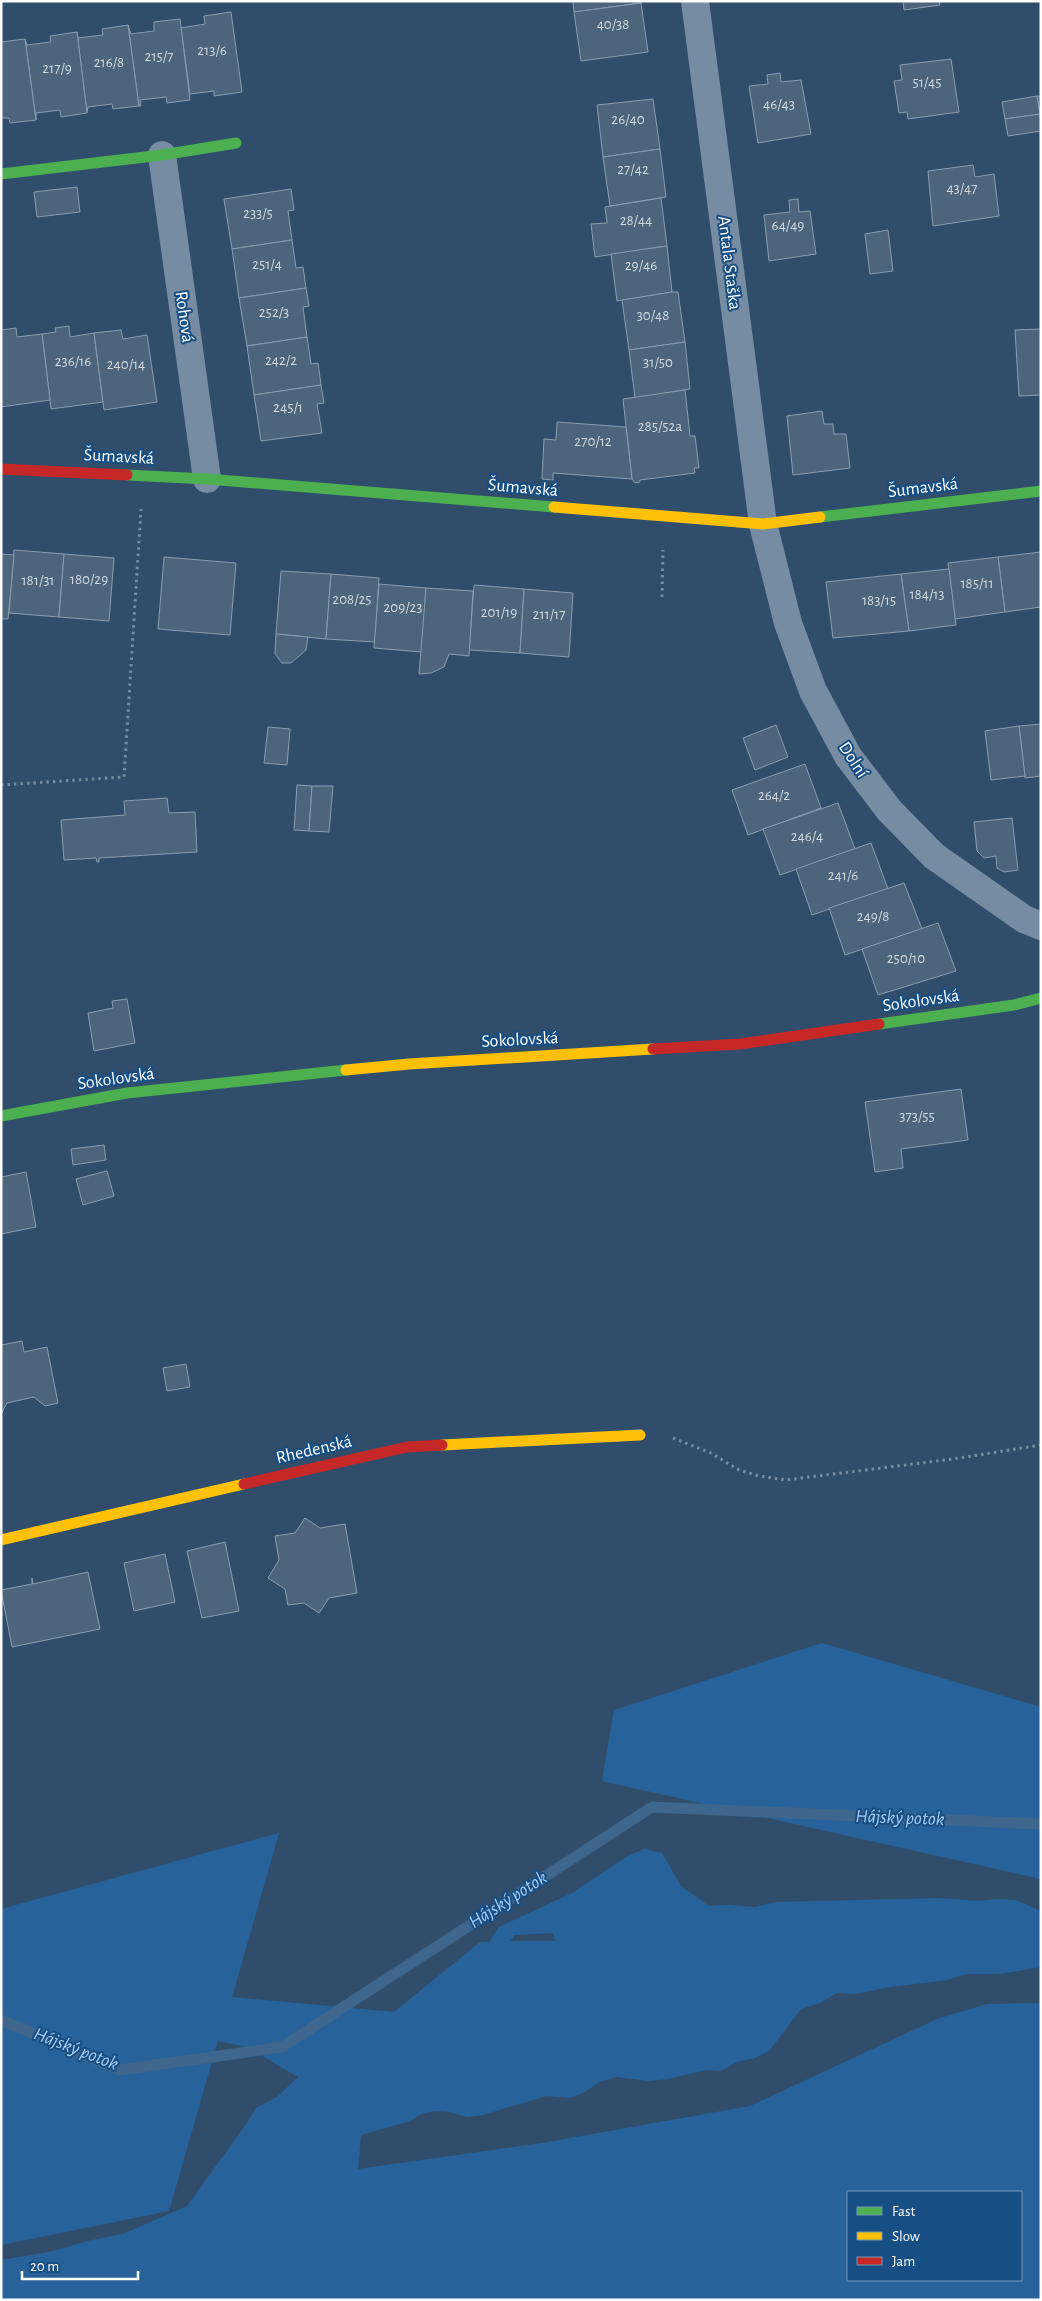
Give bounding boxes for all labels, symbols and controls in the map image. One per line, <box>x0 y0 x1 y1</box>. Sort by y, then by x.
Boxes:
house number: 40/38 <box>597 17 629 32</box>
house number: 213/6 <box>197 43 227 58</box>
house number: 215/7 <box>145 49 173 64</box>
house number: 216/8 <box>94 55 124 70</box>
house number: 217/9 <box>42 61 72 76</box>
house number: 51/45 <box>912 75 942 90</box>
house number: 46/43 <box>763 97 795 112</box>
house number: 26/40 <box>611 112 645 127</box>
house number: 27/42 <box>617 162 649 177</box>
house number: 43/47 <box>946 181 978 196</box>
house number: 233/5 <box>243 206 273 221</box>
house number: 28/44 <box>620 213 652 228</box>
street label: Antala Staška <box>714 215 744 311</box>
house number: 64/49 <box>772 218 804 233</box>
house number: 251/4 <box>252 257 282 272</box>
house number: 29/46 <box>625 258 657 273</box>
street label: Rohová <box>171 290 197 344</box>
house number: 252/3 <box>259 305 289 320</box>
house number: 30/48 <box>637 308 669 323</box>
house number: 242/2 <box>265 353 297 368</box>
house number: 236/16 <box>55 354 91 369</box>
house number: 31/50 <box>643 355 673 370</box>
house number: 240/14 <box>107 357 145 372</box>
house number: 245/1 <box>273 400 303 415</box>
house number: 285/52a <box>638 419 682 434</box>
house number: 270/12 <box>574 434 612 449</box>
street label: Šumavská <box>83 443 155 468</box>
street label: Šumavská <box>887 472 959 501</box>
street label: Šumavská <box>487 473 559 500</box>
house number: 180/29 <box>70 572 108 587</box>
house number: 181/31 <box>21 573 55 588</box>
house number: 185/11 <box>960 576 994 591</box>
house number: 184/13 <box>909 587 945 602</box>
house number: 208/25 <box>332 592 372 607</box>
house number: 183/15 <box>862 593 896 608</box>
house number: 209/23 <box>383 600 423 615</box>
house number: 201/19 <box>481 605 517 620</box>
house number: 211/17 <box>533 607 565 622</box>
street label: Dolní <box>835 739 871 782</box>
house number: 264/2 <box>758 788 790 803</box>
house number: 246/4 <box>791 829 823 844</box>
house number: 241/6 <box>828 868 858 883</box>
house number: 249/8 <box>857 909 889 924</box>
house number: 250/10 <box>887 951 925 966</box>
street label: Sokolovská <box>882 987 960 1015</box>
street label: Sokolovská <box>481 1029 559 1051</box>
street label: Sokolovská <box>77 1065 155 1093</box>
house number: 373/55 <box>899 1109 935 1124</box>
street label: Rhedenská <box>274 1433 354 1467</box>
water label: Hájský potok <box>855 1807 945 1829</box>
water label: Hájský potok <box>466 1868 551 1932</box>
water label: Hájský potok <box>31 2024 121 2074</box>
legend <box>847 2191 1022 2281</box>
text: Fast <box>892 2204 916 2219</box>
text: Slow <box>892 2229 920 2244</box>
scale bar <box>22 2248 139 2280</box>
text: Jam <box>892 2254 915 2269</box>
text: 20 m <box>30 2259 59 2274</box>

